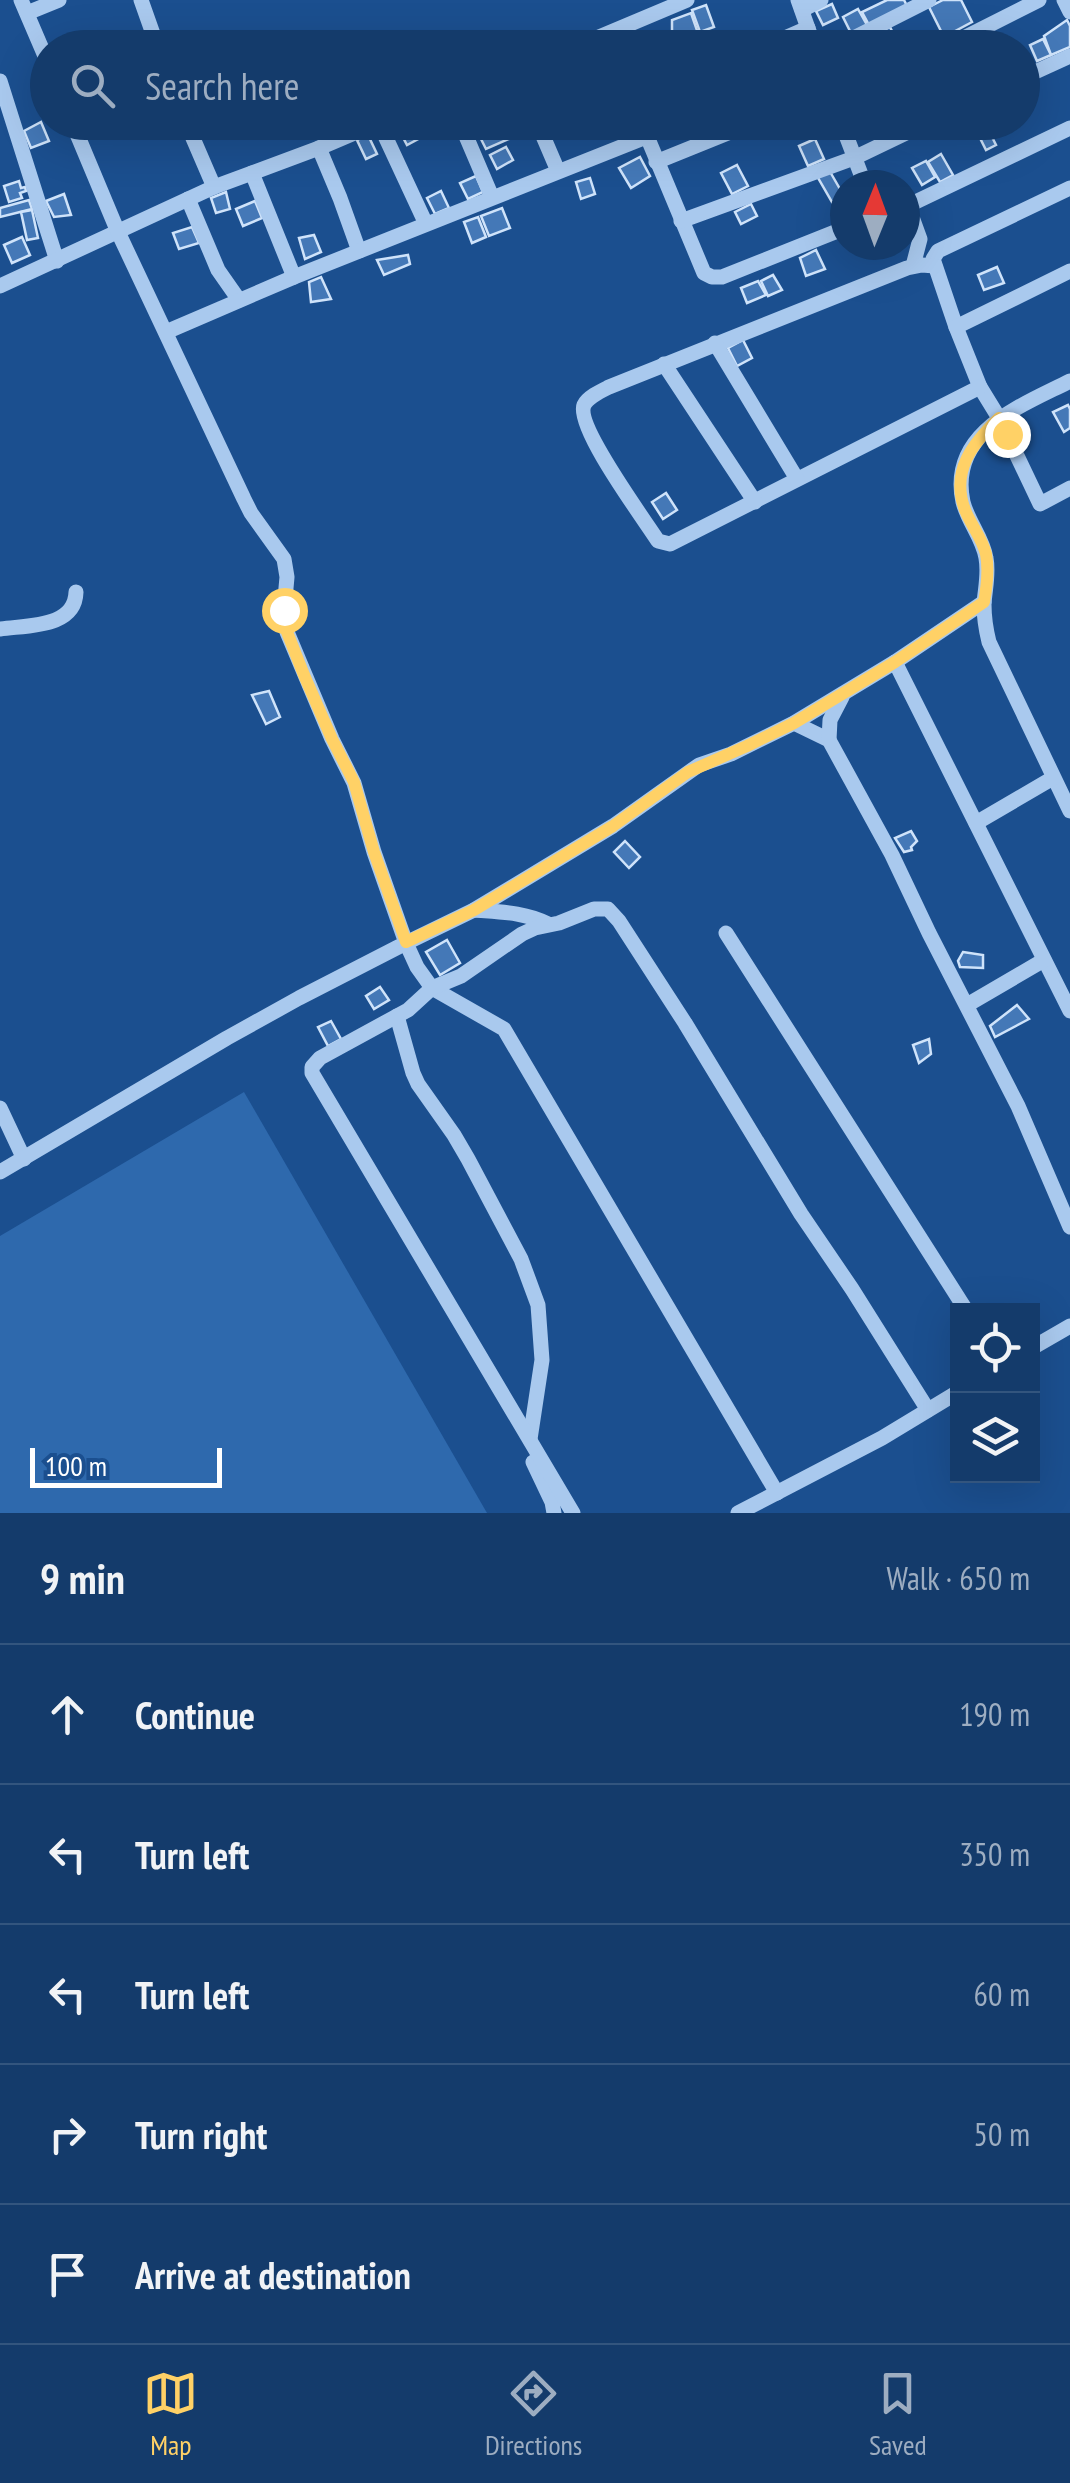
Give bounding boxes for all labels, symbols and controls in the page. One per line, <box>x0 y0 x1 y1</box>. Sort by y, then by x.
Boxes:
search box <box>30 30 1040 140</box>
icon: search <box>65 58 120 113</box>
text: Search here <box>145 61 299 110</box>
north arrow <box>830 170 920 260</box>
route end <box>985 412 1031 458</box>
route start <box>262 588 308 634</box>
map controls <box>950 1303 1040 1483</box>
button: locate <box>950 1303 1040 1393</box>
button: layers <box>950 1393 1040 1483</box>
scale bar <box>30 1443 222 1488</box>
text: 100 m <box>45 1447 107 1484</box>
text: 9 min <box>40 1551 125 1606</box>
text: Walk · 650 m <box>886 1557 1030 1599</box>
icon: ahead <box>40 1687 95 1742</box>
text: Continue <box>135 1690 255 1739</box>
text: 190 m <box>959 1693 1030 1735</box>
icon: left <box>40 1827 95 1882</box>
text: Turn left <box>135 1830 249 1879</box>
text: 350 m <box>959 1833 1030 1875</box>
icon: left <box>40 1967 95 2022</box>
text: Turn left <box>135 1970 249 2019</box>
text: 60 m <box>974 1973 1030 2015</box>
icon: right <box>40 2107 95 2162</box>
text: Turn right <box>135 2110 267 2159</box>
text: 50 m <box>974 2113 1030 2155</box>
icon: arrive <box>40 2247 95 2302</box>
text: Arrive at destination <box>135 2250 411 2299</box>
tab: Map <box>143 2366 198 2463</box>
tab: Directions <box>485 2366 582 2463</box>
tab: Saved <box>869 2366 927 2463</box>

